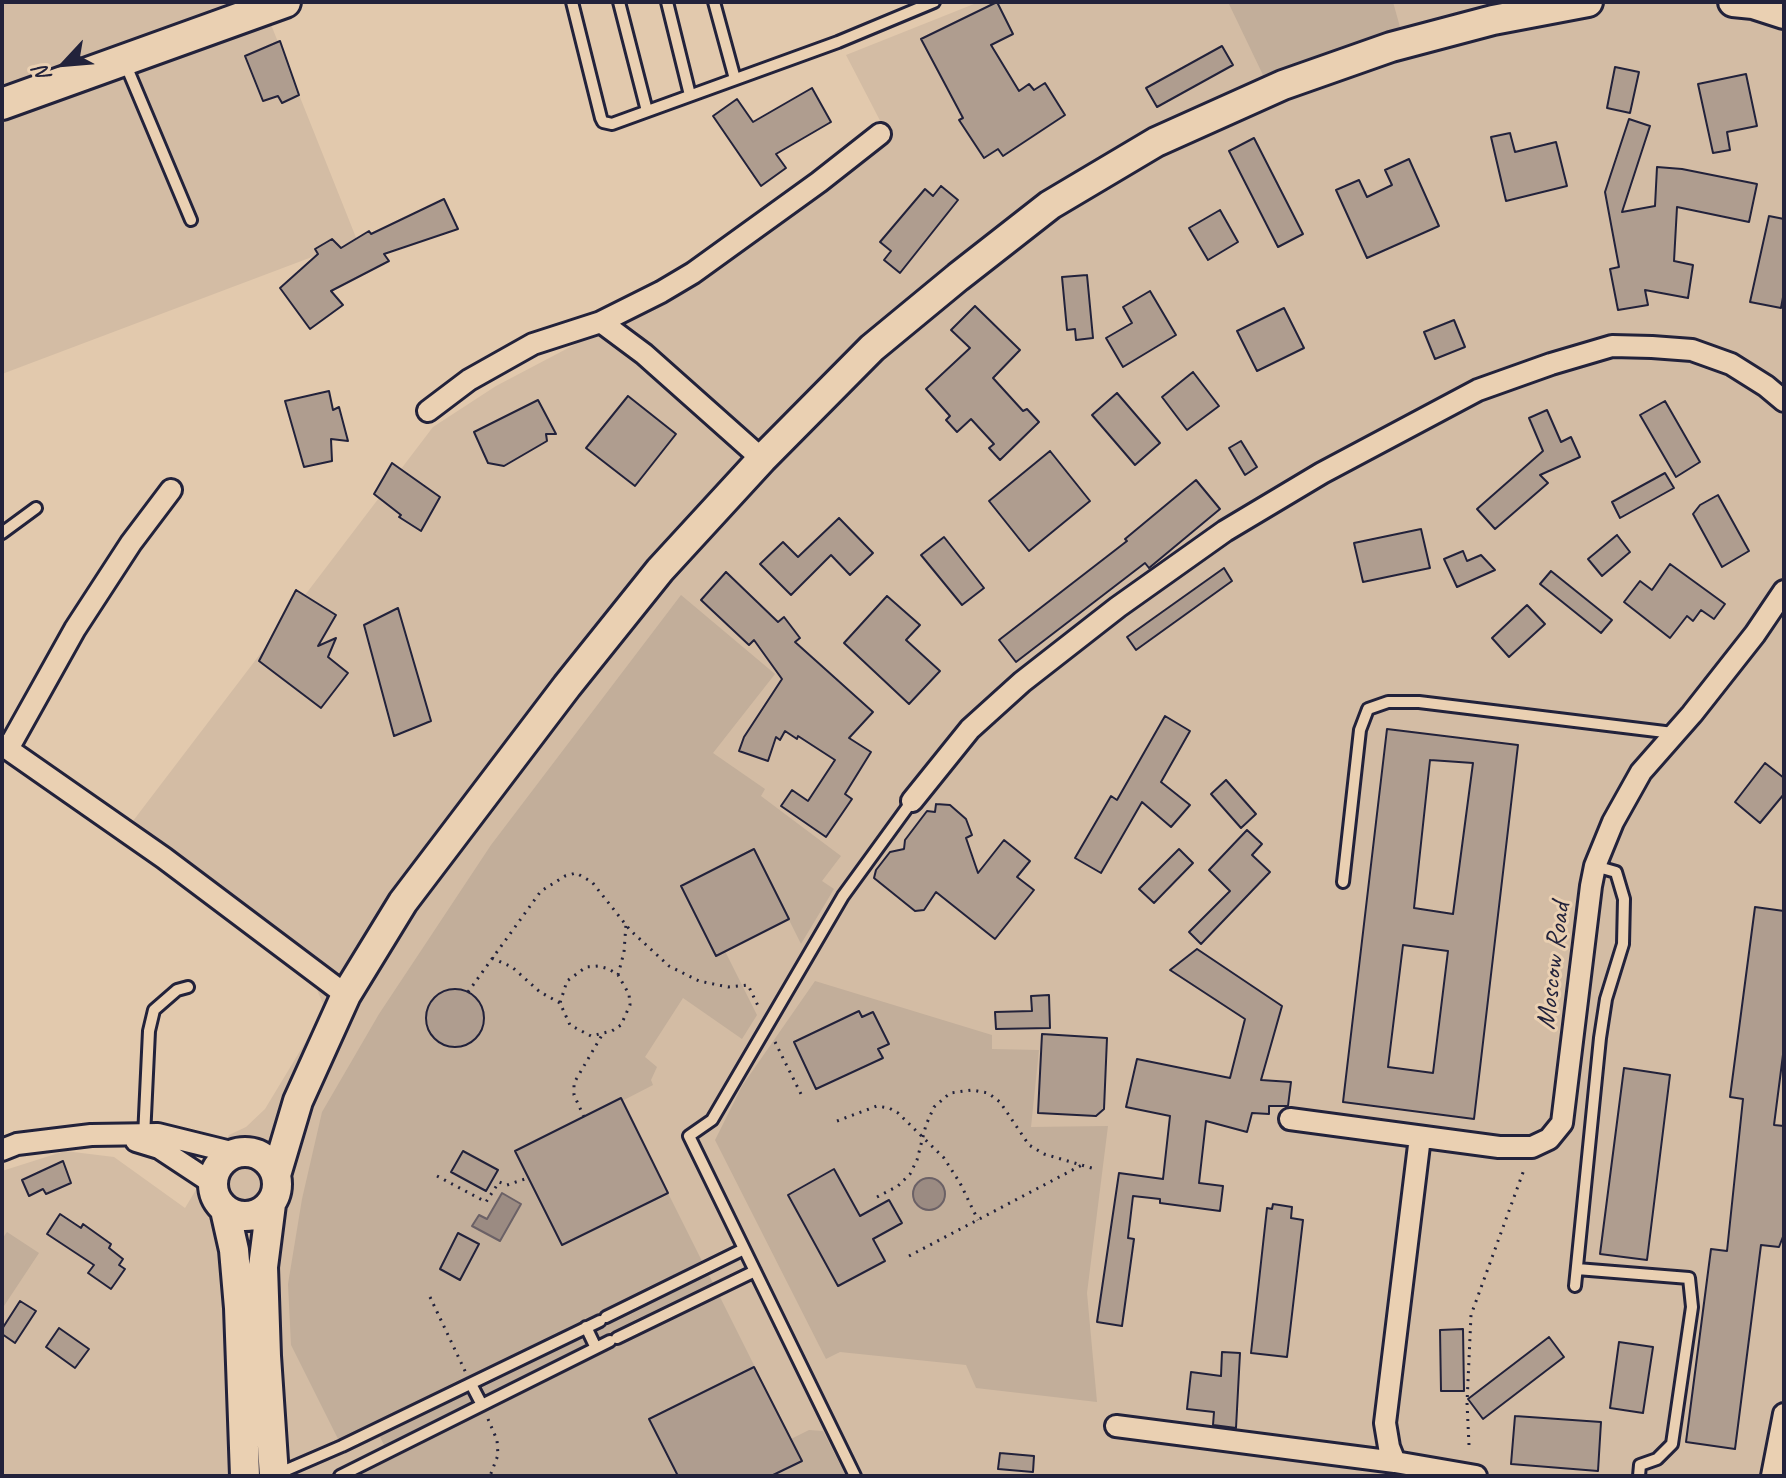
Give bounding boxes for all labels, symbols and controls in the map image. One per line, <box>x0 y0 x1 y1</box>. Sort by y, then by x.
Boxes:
north arrow <box>24 24 104 104</box>
text: N <box>27 62 58 87</box>
street label: Moscow Road <box>1530 901 1578 1031</box>

